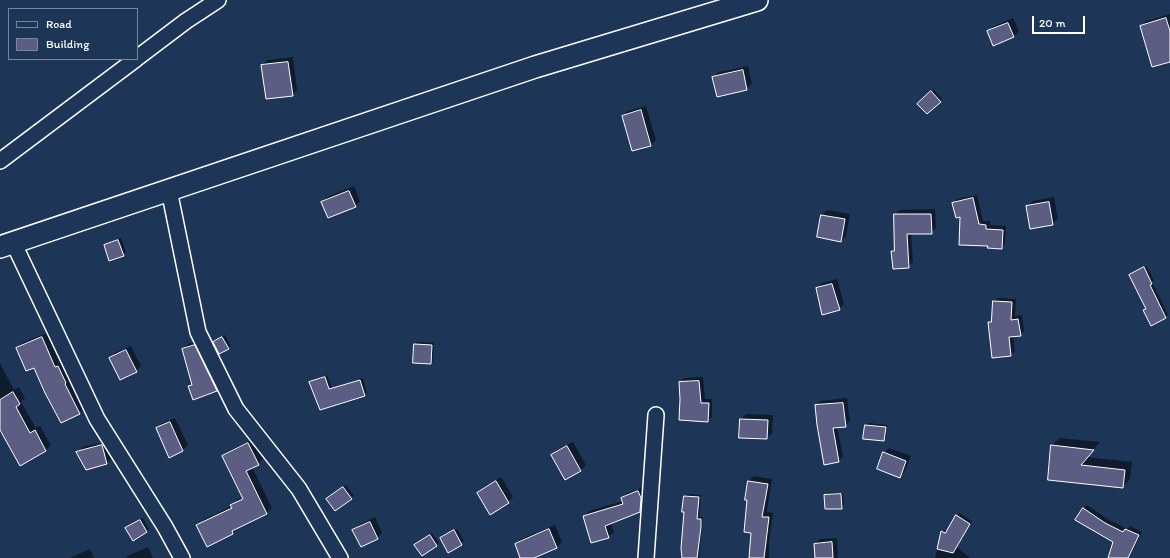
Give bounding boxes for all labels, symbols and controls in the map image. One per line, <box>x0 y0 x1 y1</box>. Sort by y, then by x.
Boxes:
legend <box>8 8 138 60</box>
scale bar <box>1034 8 1087 34</box>
text: 20 m <box>1039 16 1066 30</box>
text: Road <box>46 17 72 31</box>
text: Building <box>46 37 89 51</box>

